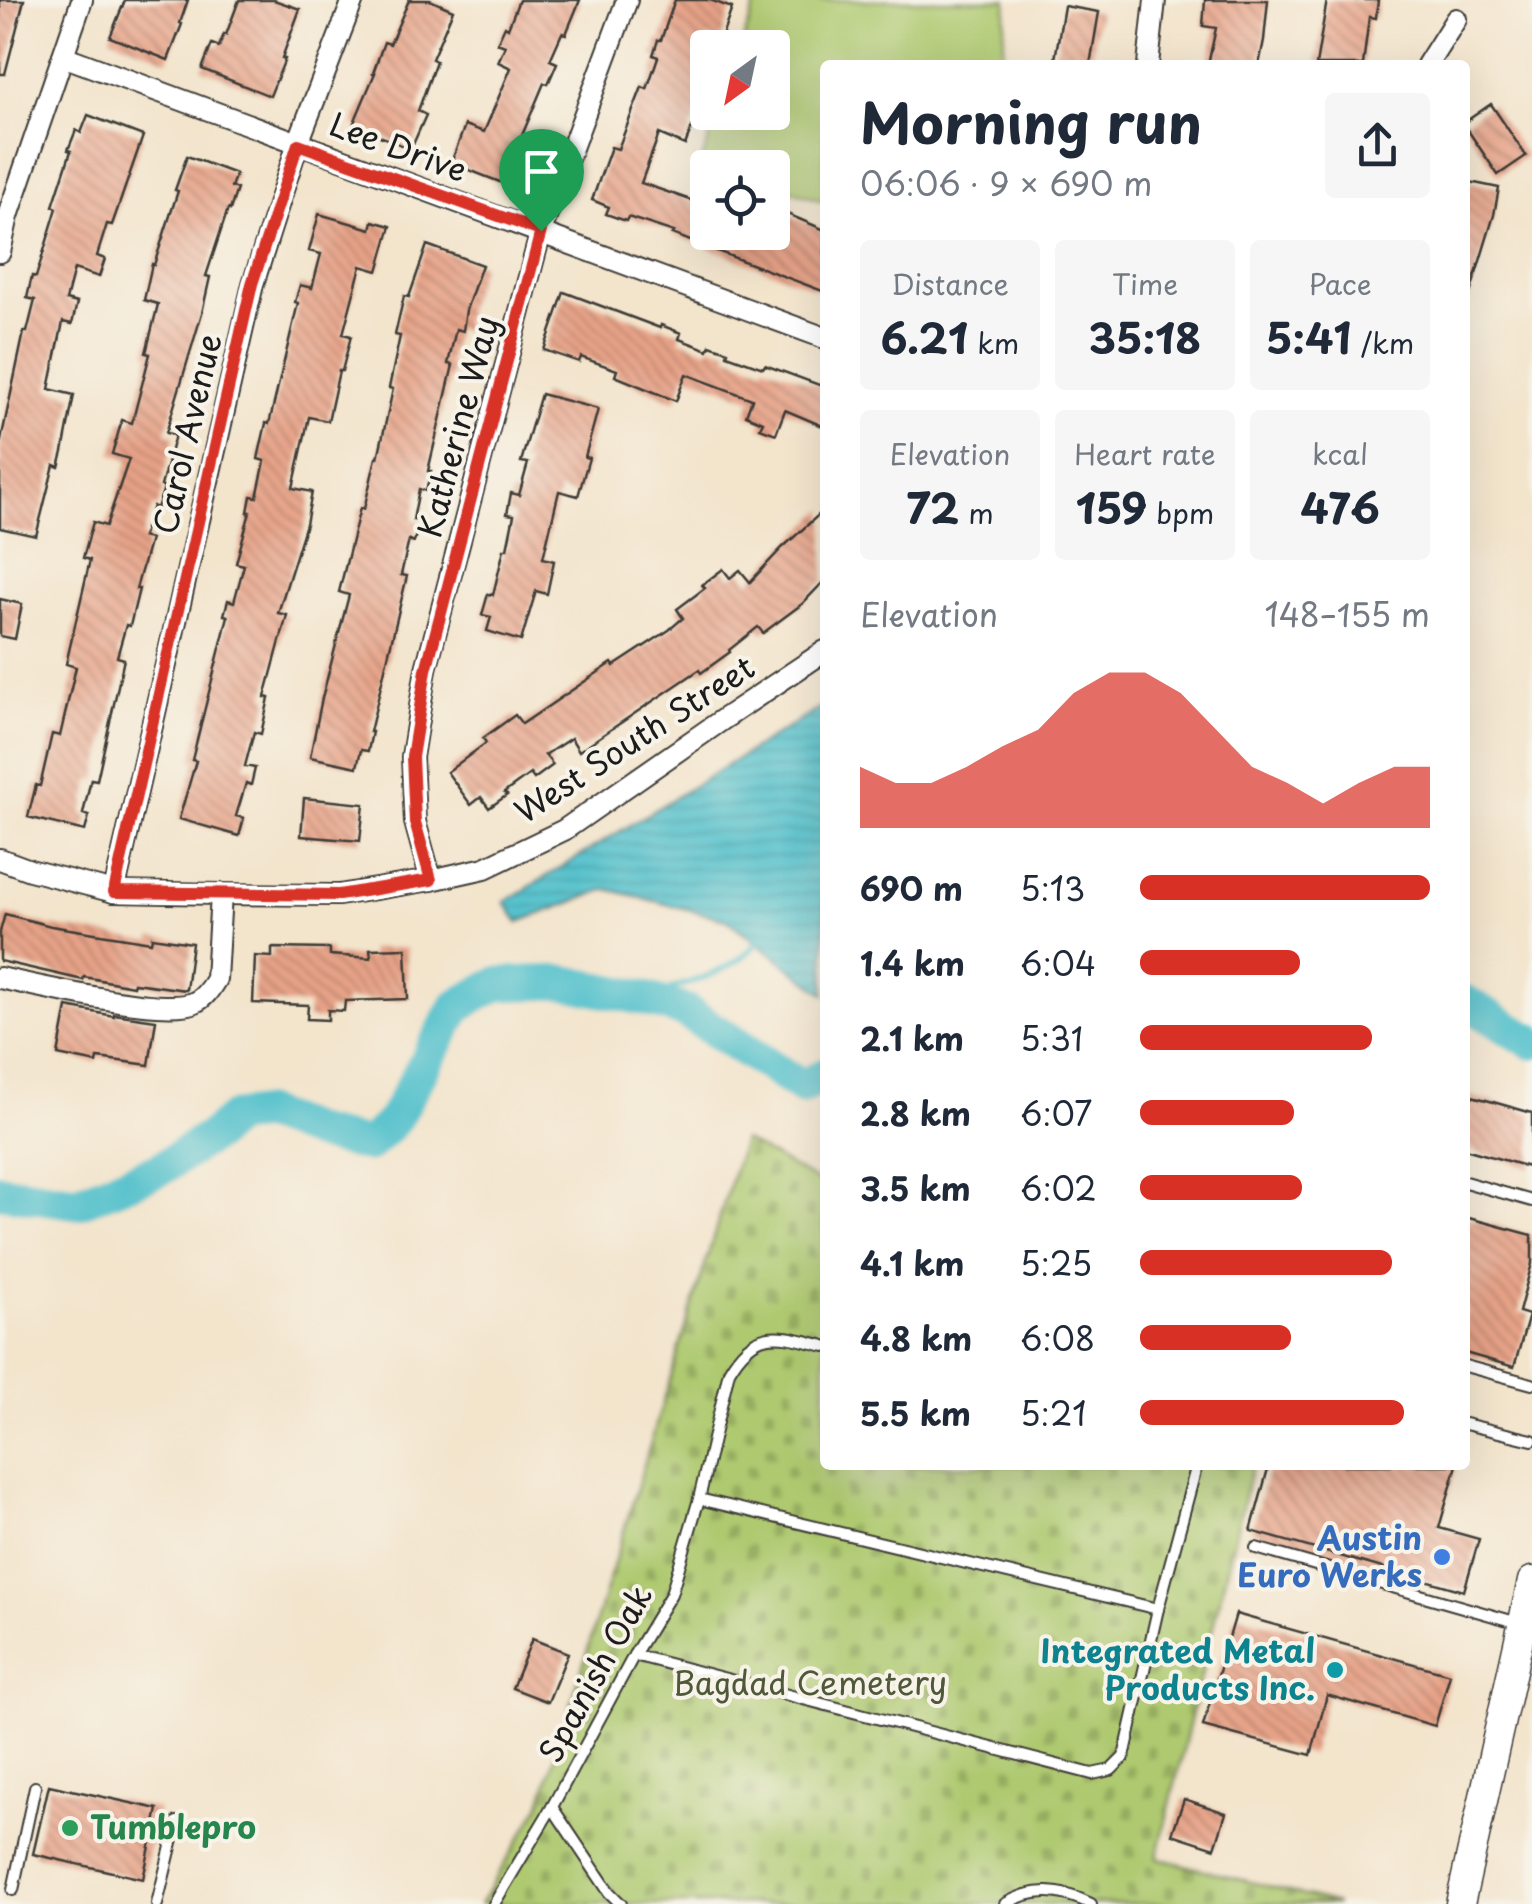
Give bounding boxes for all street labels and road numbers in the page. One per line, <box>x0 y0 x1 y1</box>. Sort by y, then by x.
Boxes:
street label: Lee Drive <box>323 99 474 193</box>
street label: Katherine Way <box>404 310 510 543</box>
street label: Carol Avenue <box>140 329 232 538</box>
street label: West South Street <box>504 643 763 834</box>
street label: Spanish Oak <box>526 1575 663 1771</box>

